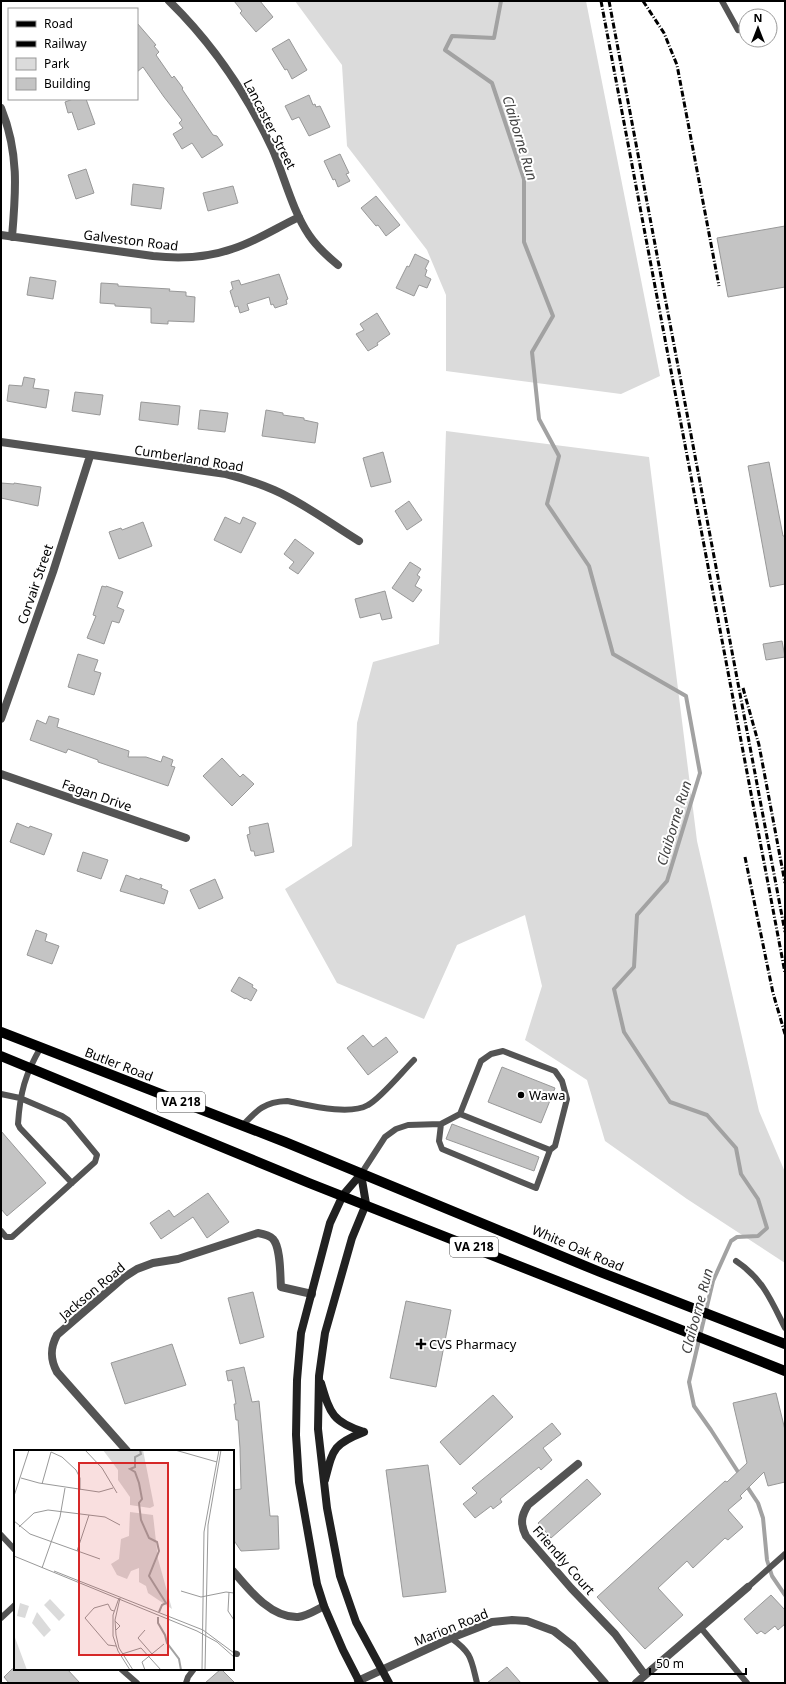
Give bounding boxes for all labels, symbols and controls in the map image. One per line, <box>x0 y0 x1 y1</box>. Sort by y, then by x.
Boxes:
legend <box>8 8 138 100</box>
north arrow <box>738 8 778 48</box>
text: N <box>754 10 762 25</box>
text: Road <box>44 15 73 32</box>
text: Railway <box>44 35 88 52</box>
text: Park <box>44 55 70 72</box>
text: Building <box>44 75 91 92</box>
street label: Lancaster Street <box>240 76 301 172</box>
water label: Claiborne Run <box>499 93 542 183</box>
street label: Galveston Road <box>83 225 179 255</box>
street label: Cumberland Road <box>133 440 245 476</box>
street label: Corvair Street <box>13 541 57 627</box>
street label: Fagan Drive <box>60 775 134 815</box>
water label: Claiborne Run <box>652 778 695 868</box>
street label: Butler Road <box>82 1043 156 1085</box>
place label: Wawa <box>529 1086 566 1104</box>
marker: Wawa <box>516 1090 526 1100</box>
road number: VA 218 <box>157 1092 205 1112</box>
street label: White Oak Road <box>529 1221 627 1275</box>
road number: VA 218 <box>450 1237 498 1257</box>
street label: Jackson Road <box>54 1258 129 1325</box>
water label: Claiborne Run <box>676 1266 717 1356</box>
place label: CVS Pharmacy <box>429 1335 517 1353</box>
marker: CVS Pharmacy <box>416 1339 426 1349</box>
inset map <box>14 1450 234 1670</box>
street label: Friendly Court <box>529 1522 599 1599</box>
street label: Marion Road <box>411 1604 491 1650</box>
scale bar <box>650 1650 746 1676</box>
text: 50 m <box>656 1655 684 1672</box>

